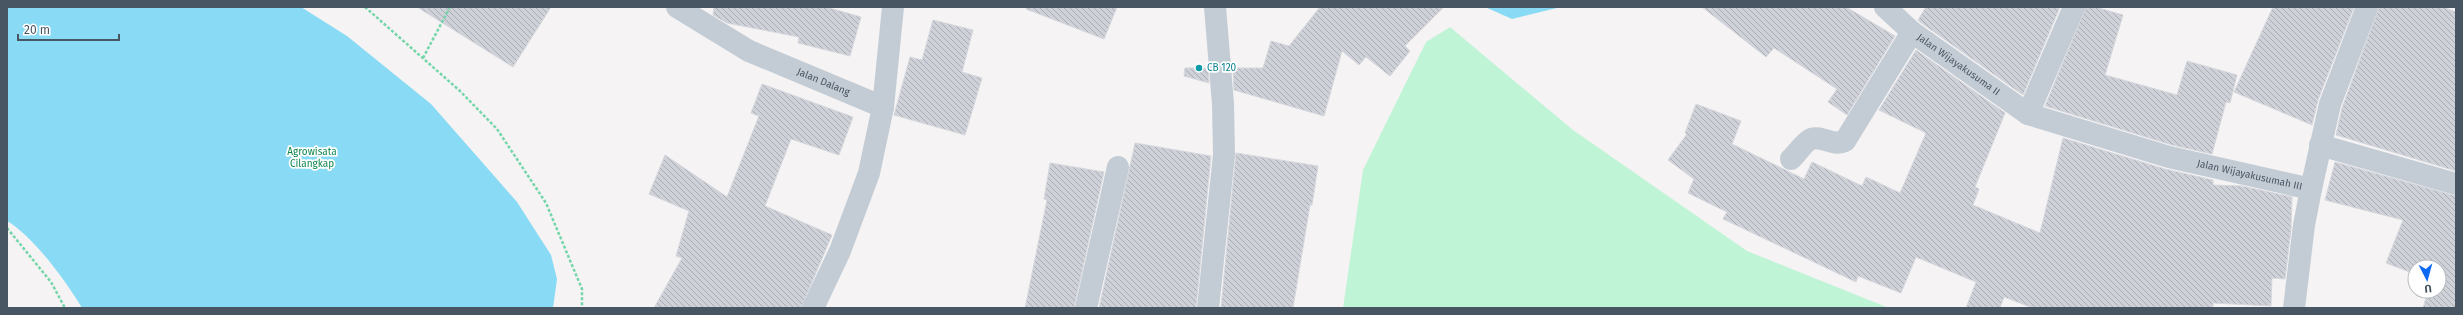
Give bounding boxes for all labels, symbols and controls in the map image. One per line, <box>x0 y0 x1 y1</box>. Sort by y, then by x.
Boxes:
scale bar <box>18 16 119 42</box>
text: 20 m <box>24 23 50 37</box>
street label: Jalan Wijayakusuma II <box>1915 31 2002 98</box>
place label: CB 120 <box>1207 62 1237 74</box>
marker: CB 120 <box>1194 63 1204 73</box>
street label: Jalan Dalang <box>795 66 852 99</box>
park label: Agrowisata Cilangkap <box>287 146 337 170</box>
street label: Jalan Wijayakusumah III <box>2196 157 2303 193</box>
north arrow <box>2407 259 2447 299</box>
text: U <box>2424 282 2432 295</box>

